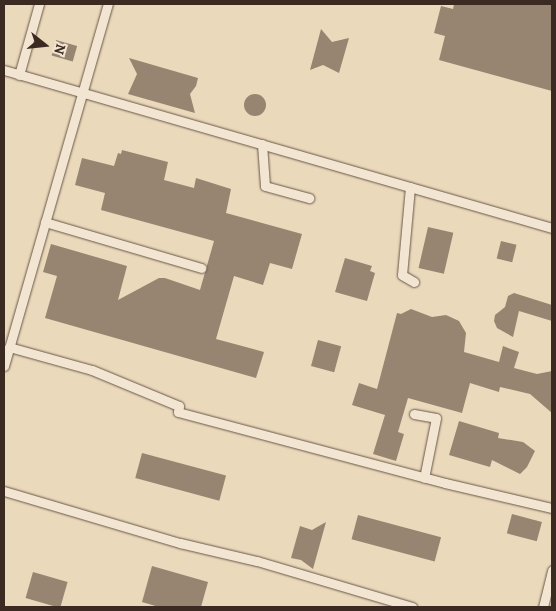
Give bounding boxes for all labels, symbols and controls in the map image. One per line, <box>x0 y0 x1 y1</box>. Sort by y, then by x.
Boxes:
north arrow <box>20 20 70 70</box>
text: N <box>49 42 70 57</box>

